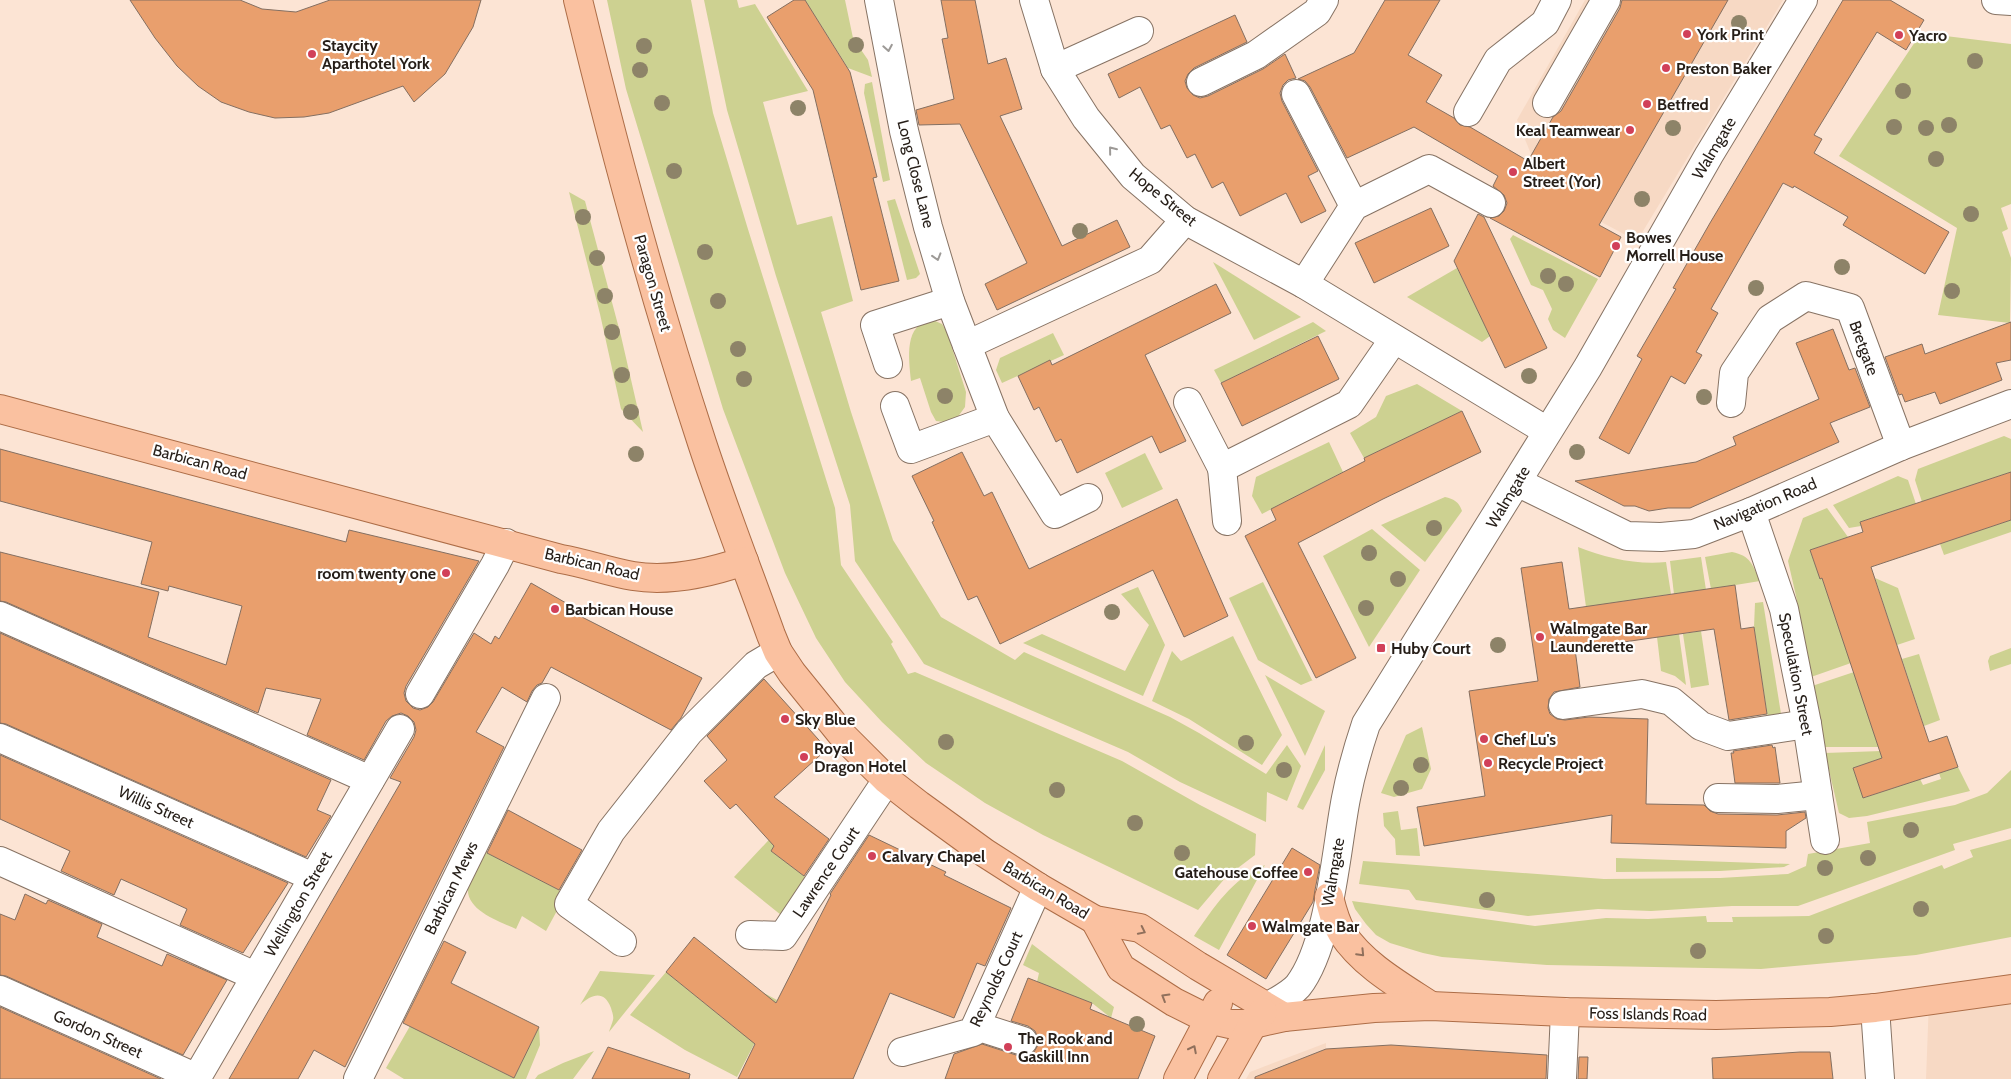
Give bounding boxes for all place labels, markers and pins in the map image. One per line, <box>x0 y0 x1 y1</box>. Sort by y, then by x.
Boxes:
place label: York Print <box>1696 25 1764 44</box>
place label: Yacro <box>1908 26 1947 45</box>
marker: York Print <box>1681 28 1693 40</box>
marker: Yacro <box>1893 29 1905 41</box>
place label: Staycity Aparthotel York <box>322 36 430 73</box>
marker: Staycity Aparthotel York <box>306 48 318 60</box>
place label: Preston Baker <box>1676 59 1772 78</box>
marker: Preston Baker <box>1660 62 1672 74</box>
place label: Betfred <box>1657 95 1709 114</box>
marker: Betfred <box>1641 98 1653 110</box>
place label: Keal Teamwear <box>1516 121 1621 140</box>
marker: Keal Teamwear <box>1624 124 1636 136</box>
place label: Albert Street (Yor) <box>1523 154 1601 191</box>
marker: Albert Street (Yor) <box>1507 166 1519 178</box>
place label: Bowes Morrell House <box>1626 228 1723 265</box>
marker: Bowes Morrell House <box>1610 240 1622 252</box>
place label: room twenty one <box>317 564 436 583</box>
marker: room twenty one <box>440 567 452 579</box>
place label: Barbican House <box>565 600 673 619</box>
marker: Barbican House <box>549 603 561 615</box>
place label: Walmgate Bar Launderette <box>1550 619 1648 656</box>
marker: Walmgate Bar Launderette <box>1534 631 1546 643</box>
place label: Huby Court <box>1391 639 1471 658</box>
marker: Huby Court <box>1375 642 1387 654</box>
place label: Sky Blue <box>795 710 855 729</box>
marker: Sky Blue <box>779 713 791 725</box>
place label: Chef Lu's <box>1494 730 1556 749</box>
marker: Chef Lu's <box>1478 733 1490 745</box>
place label: Royal Dragon Hotel <box>814 739 906 776</box>
marker: Royal Dragon Hotel <box>798 751 810 763</box>
place label: Recycle Project <box>1498 754 1604 773</box>
marker: Recycle Project <box>1482 757 1494 769</box>
place label: Calvary Chapel <box>882 847 985 866</box>
marker: Calvary Chapel <box>866 850 878 862</box>
place label: Gatehouse Coffee <box>1175 863 1298 882</box>
marker: Gatehouse Coffee <box>1302 866 1314 878</box>
place label: Walmgate Bar <box>1262 917 1360 936</box>
marker: Walmgate Bar <box>1246 920 1258 932</box>
place label: The Rook and Gaskill Inn <box>1018 1029 1113 1066</box>
marker: The Rook and Gaskill Inn <box>1002 1041 1014 1053</box>

